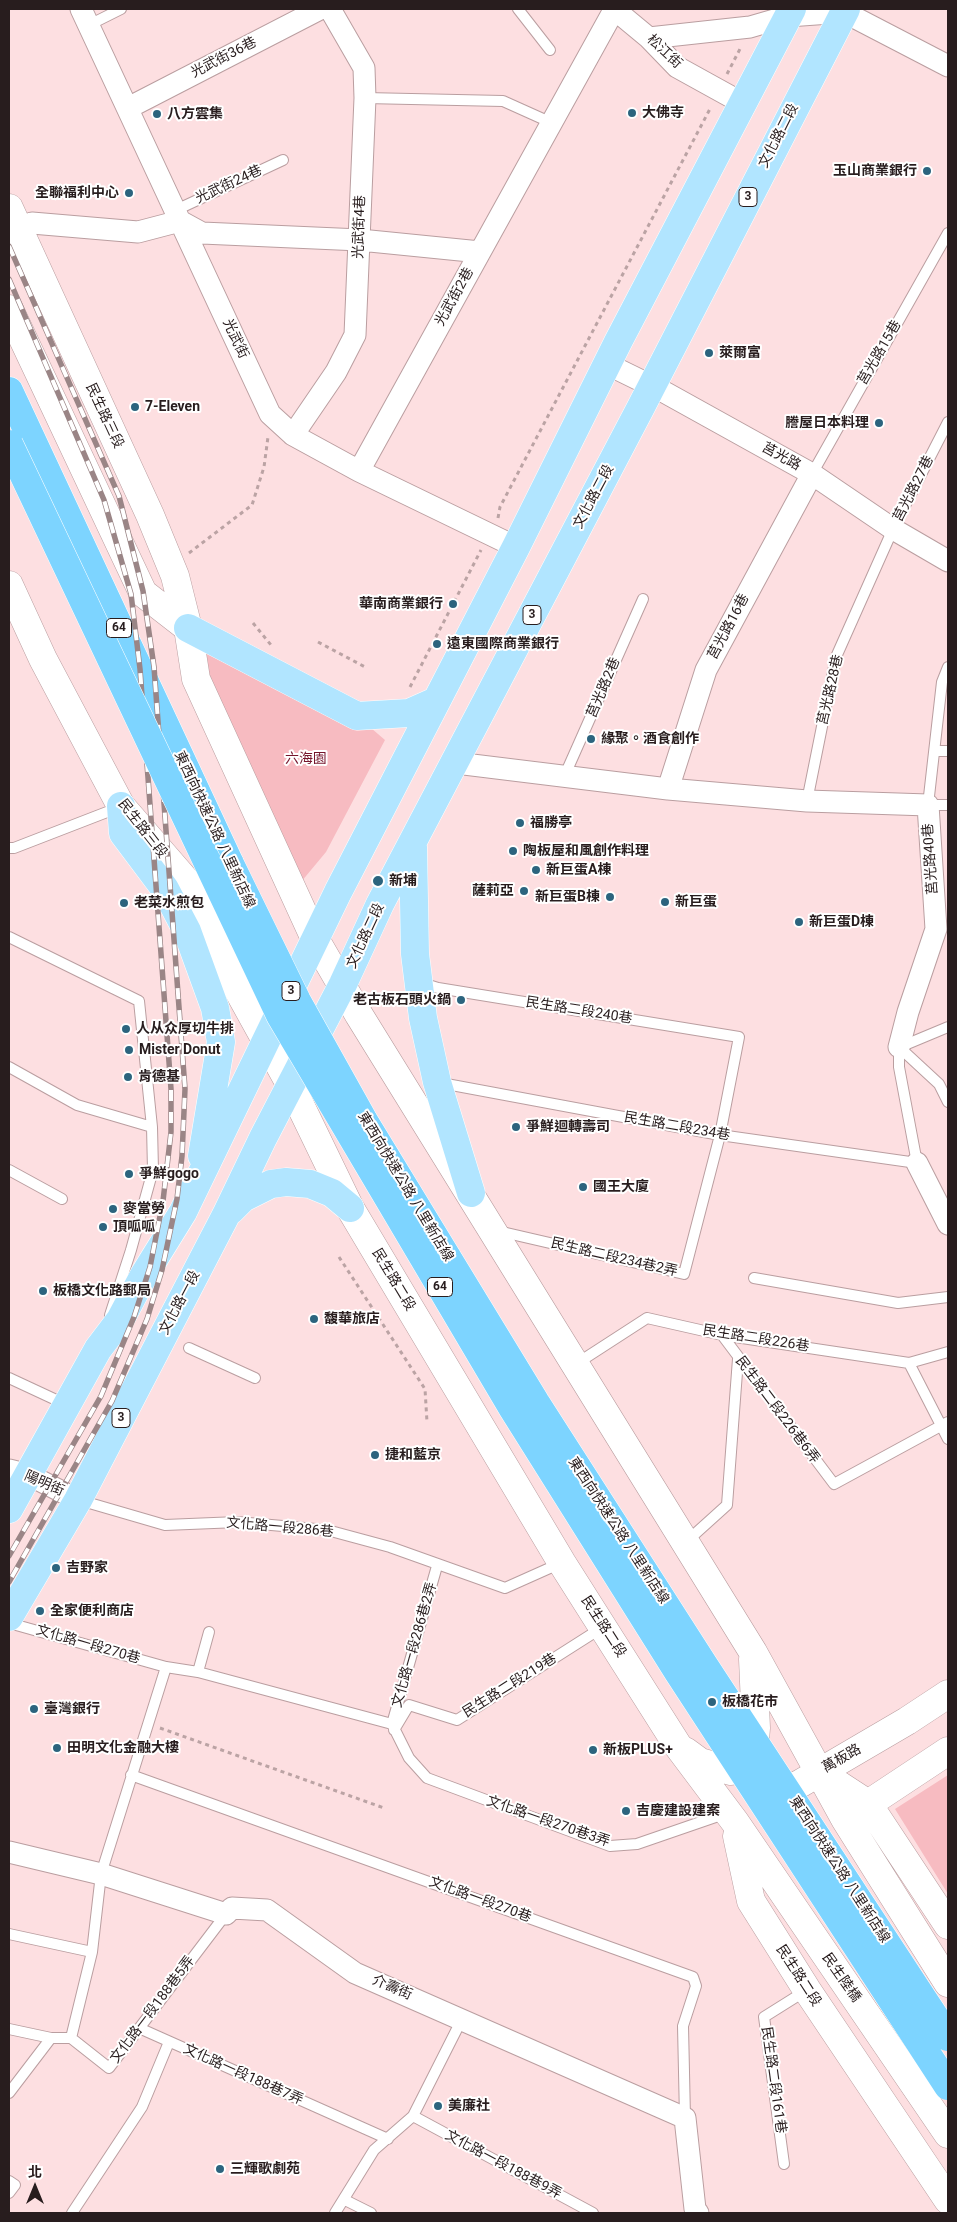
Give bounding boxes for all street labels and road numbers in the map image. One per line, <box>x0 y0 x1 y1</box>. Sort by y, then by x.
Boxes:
street label: 松江街 <box>643 32 685 72</box>
street label: 光武街36巷 <box>188 34 260 82</box>
street label: 文化路二段 <box>756 101 802 171</box>
street label: 光武街24巷 <box>193 162 265 208</box>
road number: 3 <box>739 188 757 206</box>
street label: 光武街4巷 <box>350 195 370 259</box>
street label: 光武街2巷 <box>432 265 478 329</box>
street label: 光武街 <box>219 316 251 362</box>
street label: 莒光路15巷 <box>855 318 905 388</box>
street label: 民生路三段 <box>82 381 126 451</box>
street label: 莒光路 <box>759 439 803 475</box>
street label: 莒光路27巷 <box>890 453 938 525</box>
street label: 文化路二段 <box>570 462 618 532</box>
street label: 莒光路16巷 <box>705 591 753 663</box>
road number: 3 <box>523 606 541 624</box>
road number: 64 <box>106 618 132 638</box>
street label: 莒光路28巷 <box>815 653 847 727</box>
street label: 莒光路2巷 <box>584 655 624 721</box>
street label: 東西向快速公路 八里新店線 <box>170 749 258 911</box>
street label: 民生路三段 <box>114 796 170 862</box>
street label: 莒光路40巷 <box>920 823 942 895</box>
street label: 文化路二段 <box>344 901 388 971</box>
road number: 3 <box>282 981 300 1000</box>
street label: 民生路二段240巷 <box>525 994 633 1028</box>
street label: 東西向快速公路 八里新店線 <box>354 1109 456 1265</box>
street label: 民生路二段234巷 <box>623 1109 731 1145</box>
street label: 民生路二段234巷2弄 <box>549 1235 679 1281</box>
street label: 民生路二段 <box>368 1246 418 1314</box>
street label: 文化路一段 <box>156 1268 204 1338</box>
road number: 64 <box>428 1277 452 1296</box>
street label: 民生路二段226巷 <box>702 1322 810 1356</box>
street label: 民生路二段226巷6弄 <box>731 1353 823 1467</box>
road number: 3 <box>112 1409 130 1428</box>
street label: 東西向快速公路 八里新店線 <box>564 1455 672 1607</box>
street label: 陽明街 <box>21 1468 67 1500</box>
street label: 文化路一段286巷 <box>226 1515 334 1541</box>
street label: 文化路一段286巷2弄 <box>389 1580 441 1710</box>
street label: 民生路二段 <box>577 1593 629 1661</box>
street label: 文化路一段270巷 <box>34 1622 142 1668</box>
street label: 民生路二段219巷 <box>460 1650 560 1722</box>
street label: 萬板路 <box>820 1741 864 1777</box>
street label: 文化路一段270巷3弄 <box>484 1793 612 1851</box>
street label: 東西向快速公路 八里新店線 <box>785 1794 893 1946</box>
street label: 文化路一段270巷 <box>427 1874 533 1926</box>
street label: 民生路二段 <box>772 1942 824 2010</box>
street label: 民生陸橋 <box>818 1950 864 2006</box>
street label: 文化路一段188巷5弄 <box>107 1953 199 2067</box>
street label: 介壽街 <box>369 1972 415 2004</box>
street label: 民生路二段161巷 <box>757 2026 789 2134</box>
street label: 文化路一段188巷7弄 <box>180 2041 306 2109</box>
street label: 文化路一段188巷9弄 <box>442 2127 564 2203</box>

